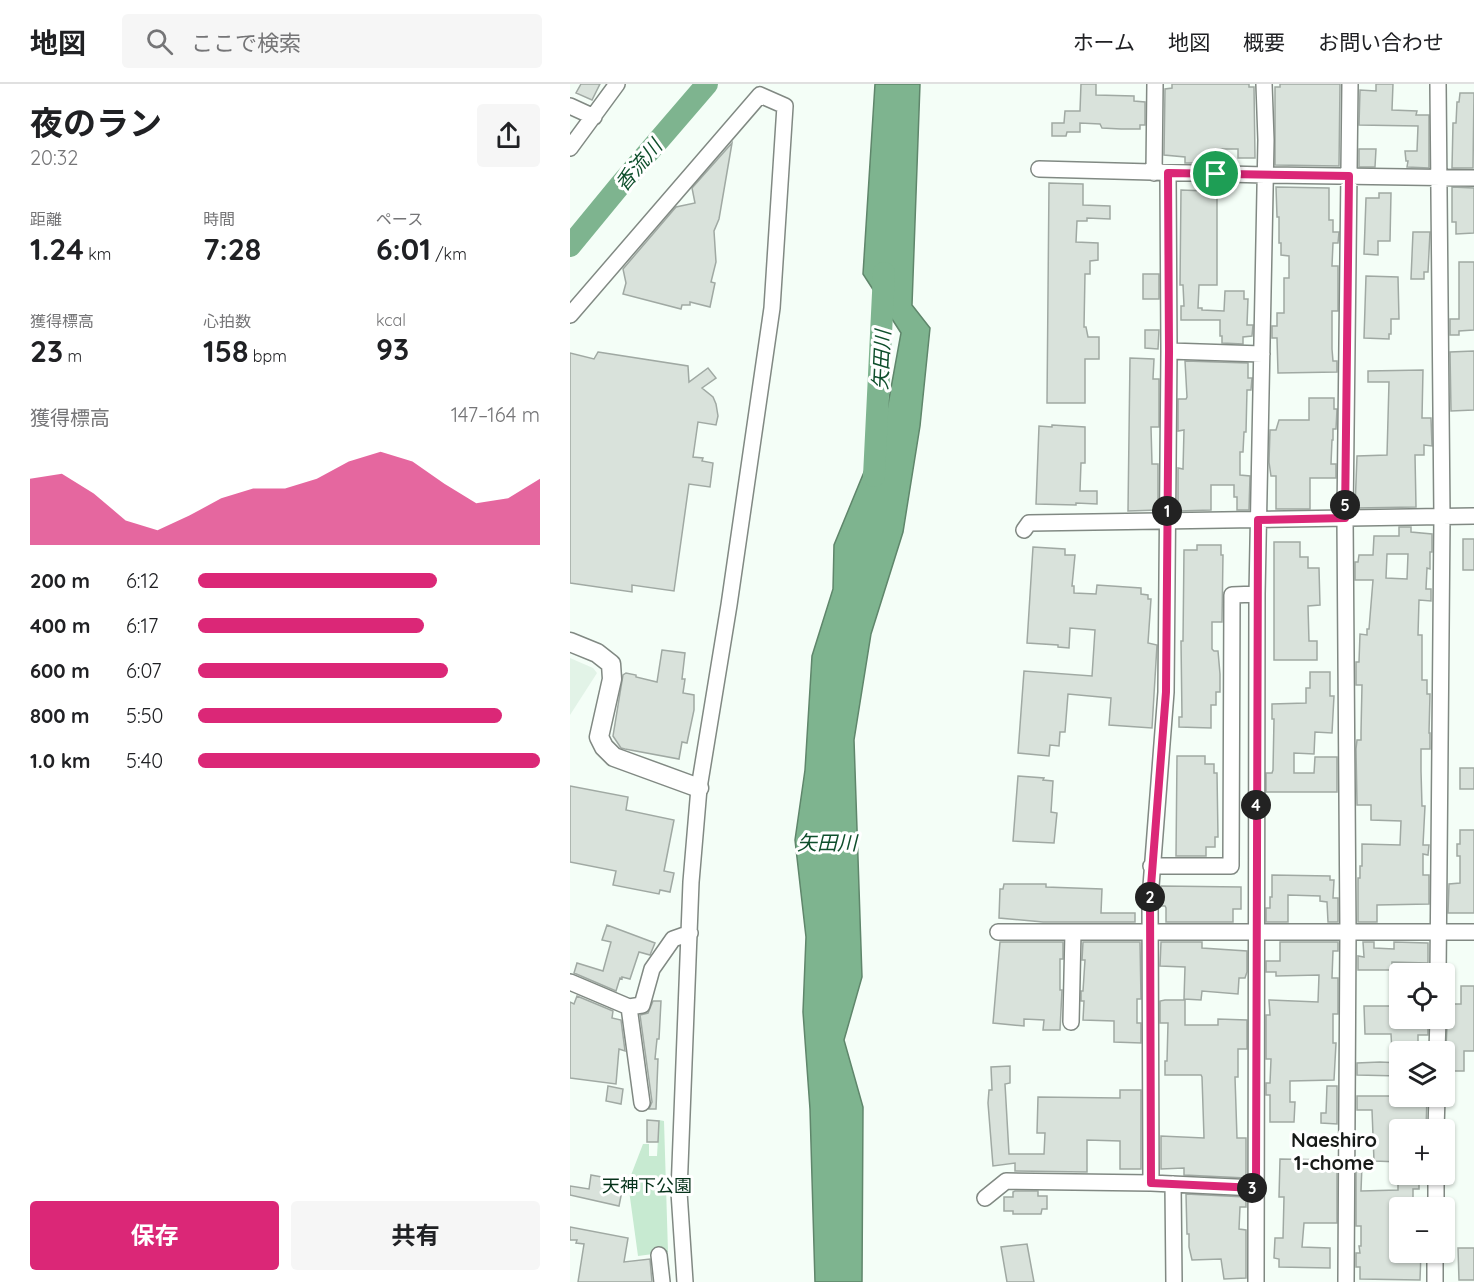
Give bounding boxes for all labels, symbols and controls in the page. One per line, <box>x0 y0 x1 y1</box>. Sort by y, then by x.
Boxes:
search box <box>122 14 542 68</box>
text: 地図 <box>30 25 86 60</box>
icon: search <box>143 25 176 58</box>
text: ここで検索 <box>191 29 301 57</box>
text: ホーム <box>1073 29 1135 55</box>
text: 地図 <box>1168 29 1210 55</box>
text: 概要 <box>1243 29 1285 55</box>
text: お問い合わせ <box>1318 29 1444 55</box>
text: 夜のラン <box>30 102 162 143</box>
button: share <box>477 104 540 167</box>
water label: 香流川 <box>609 132 668 196</box>
text: 20:32 <box>30 145 78 170</box>
pin <box>1190 148 1241 199</box>
icon: arrive <box>1199 157 1232 190</box>
text: 距離 <box>30 209 62 229</box>
text: 時間 <box>203 209 235 229</box>
text: ペース <box>376 209 423 229</box>
text: 1.24 <box>30 230 84 268</box>
text: 7:28 <box>203 230 261 268</box>
text: 6:01 <box>376 230 431 268</box>
text: km <box>84 244 111 264</box>
text: /km <box>431 244 467 264</box>
text: kcal <box>376 310 406 330</box>
text: 獲得標高 <box>30 311 94 331</box>
text: 心拍数 <box>203 311 251 331</box>
water label: 矢田川 <box>867 327 895 391</box>
text: 93 <box>376 330 409 368</box>
text: 23 <box>30 332 63 370</box>
text: 158 <box>203 332 248 370</box>
text: m <box>63 346 82 366</box>
text: bpm <box>248 346 287 366</box>
text: 147–164 m <box>451 402 540 427</box>
text: 獲得標高 <box>30 405 110 430</box>
pin: 5 <box>1330 490 1360 520</box>
text: 5 <box>1340 495 1350 515</box>
pin: 1 <box>1152 496 1182 526</box>
text: 1 <box>1164 501 1170 521</box>
text: 200 m <box>30 568 90 593</box>
text: 6:12 <box>126 568 159 593</box>
text: 400 m <box>30 613 90 638</box>
text: 6:17 <box>126 613 158 638</box>
text: 600 m <box>30 658 90 683</box>
text: 6:07 <box>126 658 162 683</box>
text: 800 m <box>30 703 90 728</box>
text: 5:50 <box>126 703 163 728</box>
text: 1.0 km <box>30 748 90 773</box>
text: 5:40 <box>126 748 163 773</box>
pin: 4 <box>1241 790 1271 820</box>
text: 4 <box>1251 795 1261 815</box>
water label: 矢田川 <box>797 830 859 855</box>
pin: 2 <box>1135 882 1165 912</box>
text: 2 <box>1145 887 1155 907</box>
map controls <box>1389 963 1455 1263</box>
button: locate <box>1389 963 1455 1029</box>
button: layers <box>1389 1041 1455 1107</box>
button: + <box>1389 1119 1455 1185</box>
district label: Naeshiro 1-chome <box>1291 1127 1377 1175</box>
pin: 3 <box>1237 1173 1267 1203</box>
park label: 天神下公園 <box>602 1174 692 1197</box>
text: 3 <box>1248 1178 1256 1198</box>
button: − <box>1389 1197 1455 1263</box>
button: 保存 <box>30 1201 279 1270</box>
button: 共有 <box>291 1201 540 1270</box>

